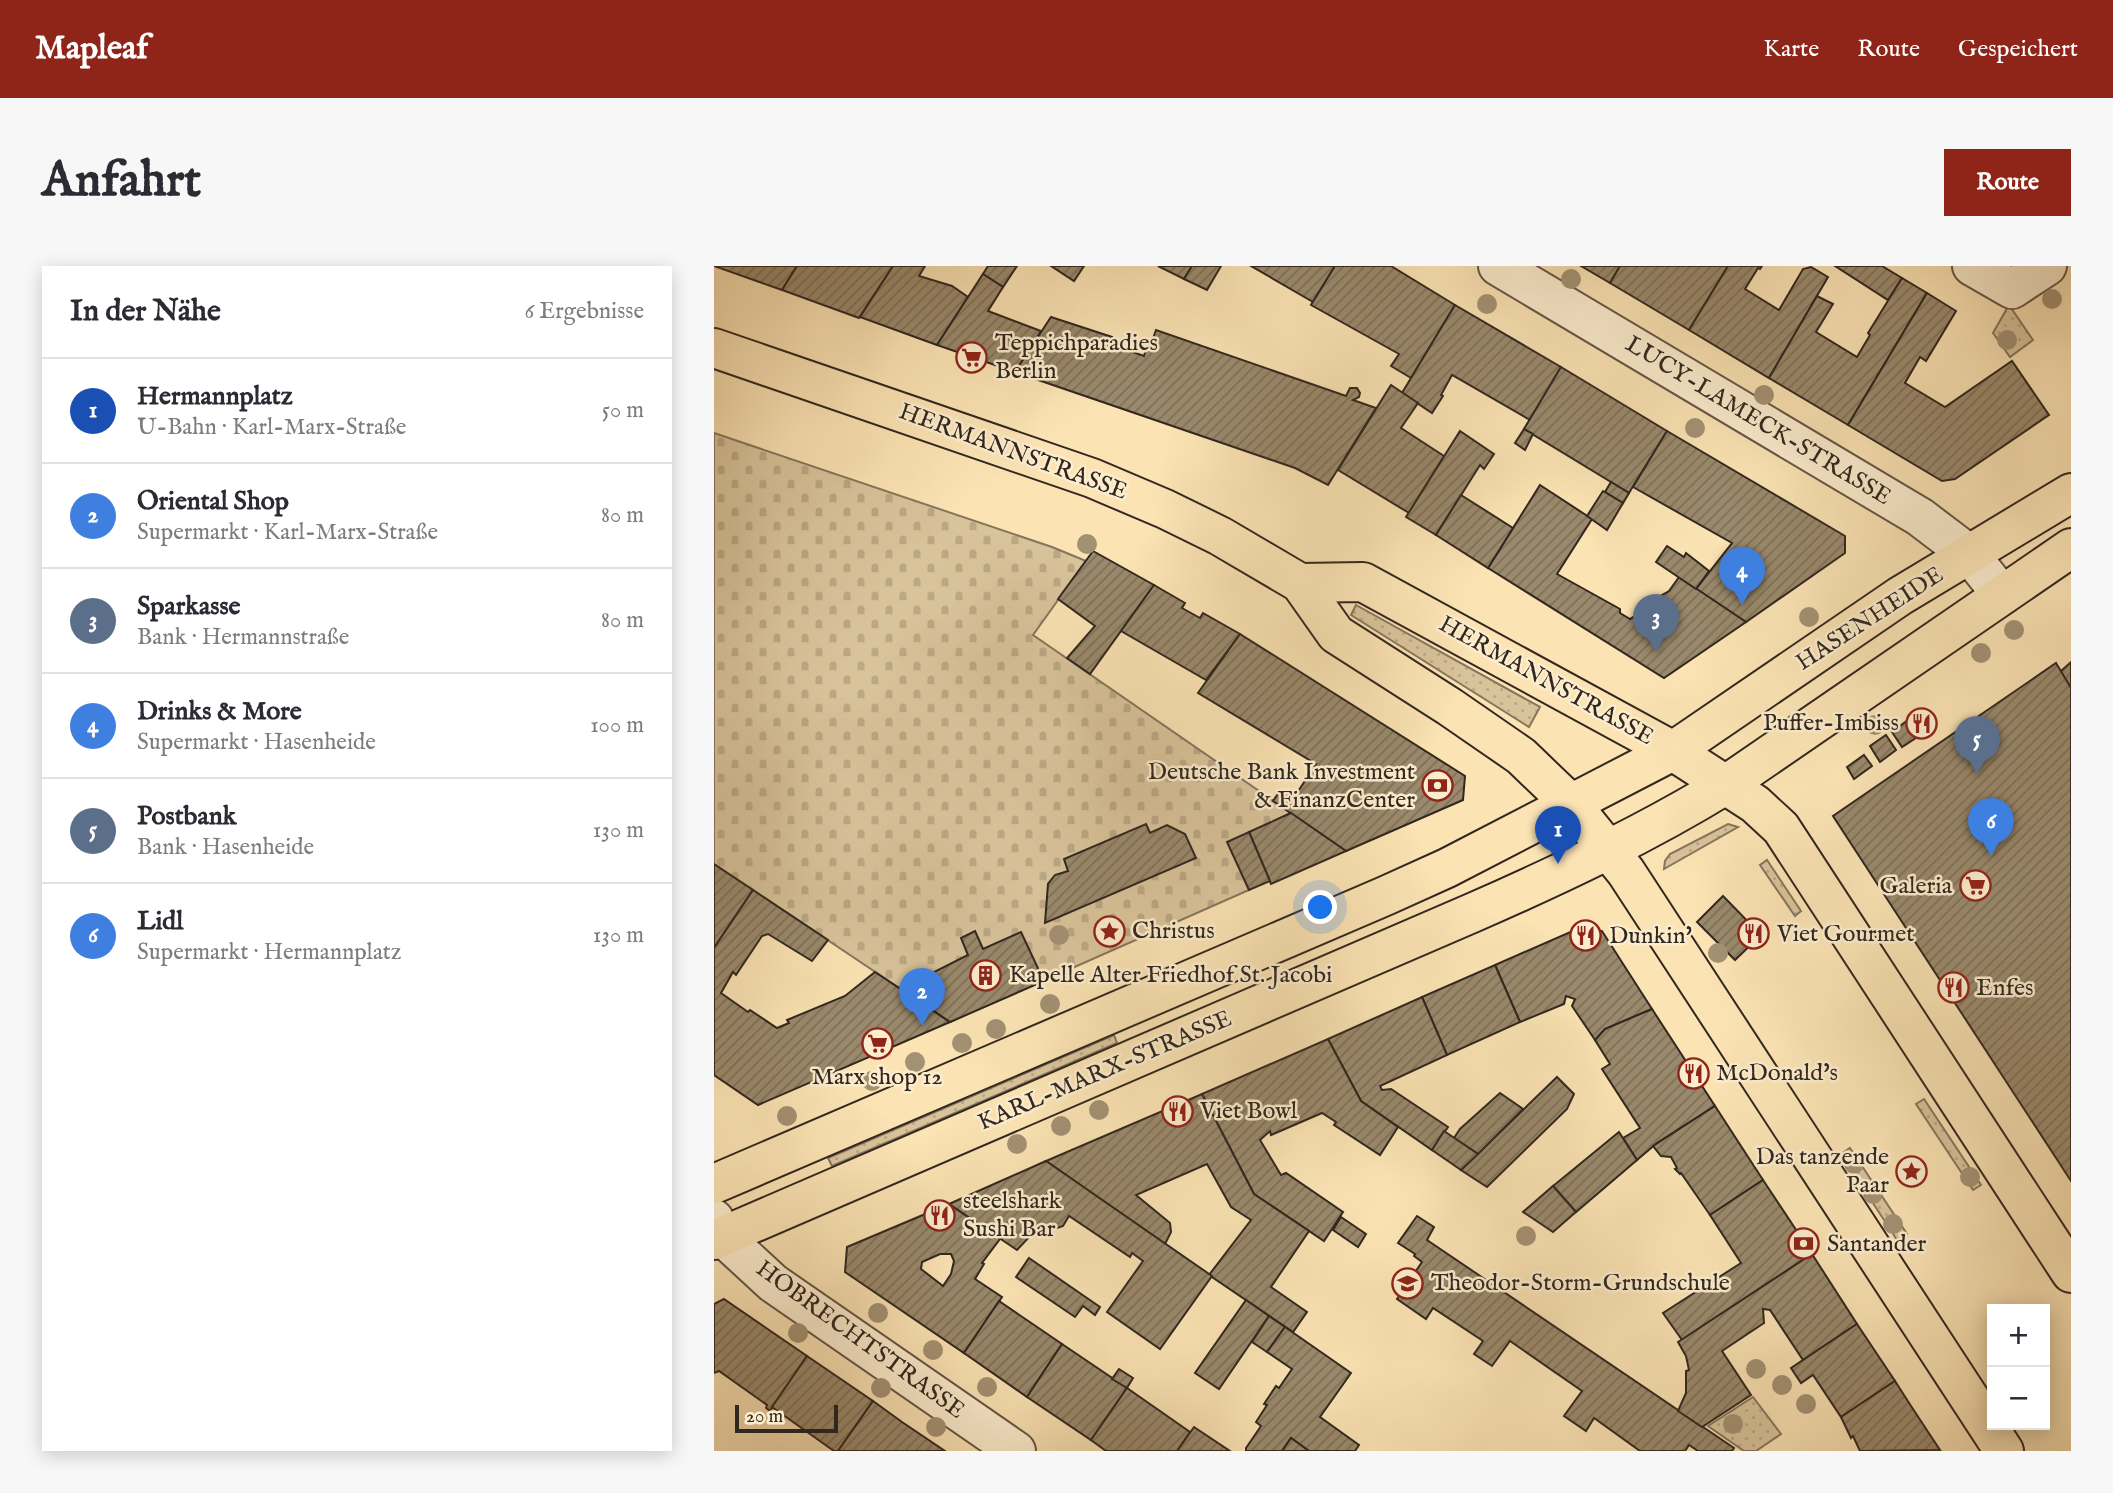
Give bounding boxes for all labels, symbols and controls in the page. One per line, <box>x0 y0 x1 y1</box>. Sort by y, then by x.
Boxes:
text: Mapleaf <box>35 28 148 70</box>
text: Karte <box>1764 34 1819 65</box>
text: Route <box>1857 34 1920 65</box>
text: Gespeichert <box>1958 34 2078 65</box>
button: Route <box>1944 149 2071 216</box>
text: Anfahrt <box>42 151 201 213</box>
text: In der Nähe <box>70 293 221 331</box>
text: 6 Ergebnisse <box>525 297 644 326</box>
place label: Teppichparadies Berlin <box>995 328 1158 387</box>
street label: LUCY-LAMECK-STRASSE <box>1619 329 1897 513</box>
supermarket icon: Teppichparadies Berlin <box>955 340 989 374</box>
text: Hermannplatz <box>137 380 293 413</box>
text: 1 <box>89 396 97 425</box>
text: 50 m <box>602 396 644 425</box>
street label: HERMANNSTRASSE <box>895 396 1131 508</box>
text: U-Bahn · Karl-Marx-Straße <box>137 413 406 442</box>
text: Oriental Shop <box>137 485 289 518</box>
text: 2 <box>88 501 98 530</box>
text: 80 m <box>601 501 644 530</box>
text: Supermarkt · Karl-Marx-Straße <box>137 518 438 547</box>
pin: 4 <box>1719 547 1765 605</box>
street label: HASENHEIDE <box>1790 560 1950 678</box>
text: Sparkasse <box>137 590 240 623</box>
pin: 3 <box>1633 594 1679 652</box>
text: 3 <box>89 606 97 635</box>
text: 80 m <box>601 606 644 635</box>
street label: HERMANNSTRASSE <box>1433 609 1659 753</box>
text: Bank · Hermannstraße <box>137 623 349 652</box>
text: Drinks & More <box>137 695 302 728</box>
restaurant icon: Puffer-Imbiss <box>1905 706 1939 740</box>
place label: Puffer-Imbiss <box>1763 708 1899 739</box>
text: 4 <box>87 711 99 740</box>
text: 100 m <box>590 711 644 740</box>
pin: 5 <box>1954 716 2000 774</box>
text: Supermarkt · Hasenheide <box>137 728 376 757</box>
place label: Deutsche Bank Investment & FinanzCenter <box>1148 757 1415 816</box>
bank icon: Deutsche Bank Investment & FinanzCenter <box>1421 769 1455 803</box>
pin: 6 <box>1968 798 2014 856</box>
text: Postbank <box>137 800 237 833</box>
pin: 1 <box>1535 806 1581 864</box>
text: 5 <box>89 816 97 845</box>
text: 130 m <box>593 816 644 845</box>
text: Bank · Hasenheide <box>137 833 314 862</box>
supermarket icon: Galeria <box>1958 869 1992 903</box>
place label: Galeria <box>1879 871 1953 902</box>
your location <box>1303 890 1337 924</box>
text: Lidl <box>137 905 183 938</box>
place icon: Christus <box>1092 914 1126 948</box>
place label: Christus <box>1132 916 1215 947</box>
restaurant icon: Viet Gourmet <box>1737 917 1771 951</box>
restaurant icon: Dunkin' <box>1569 919 1603 953</box>
place label: Viet Gourmet <box>1776 919 1914 950</box>
text: 6 <box>88 921 98 950</box>
text: 130 m <box>593 921 644 950</box>
place label: Dunkin' <box>1609 921 1692 952</box>
text: Supermarkt · Hermannplatz <box>137 938 401 967</box>
building icon: Kapelle Alter Friedhof St. Jacobi <box>969 958 1003 992</box>
place label: Kapelle Alter Friedhof St. Jacobi <box>1009 960 1332 991</box>
pin: 2 <box>899 968 945 1026</box>
restaurant icon: Enfes <box>1936 971 1970 1005</box>
place label: Enfes <box>1976 973 2034 1004</box>
street label: KARL-MARX-STRASSE <box>973 1003 1237 1139</box>
supermarket icon: Marx shop 12 <box>860 1026 894 1060</box>
restaurant icon: McDonald's <box>1676 1056 1710 1090</box>
place label: McDonald's <box>1716 1058 1838 1089</box>
place label: Marx shop 12 <box>811 1062 943 1093</box>
restaurant icon: Viet Bowl <box>1160 1094 1194 1128</box>
place label: Viet Bowl <box>1199 1096 1298 1127</box>
place label: Das tanzende Paar <box>1756 1142 1889 1201</box>
place icon: Das tanzende Paar <box>1895 1154 1929 1188</box>
place label: steelshark Sushi Bar <box>963 1186 1062 1245</box>
restaurant icon: steelshark Sushi Bar <box>923 1198 957 1232</box>
bank icon: Santander <box>1787 1227 1821 1261</box>
place label: Santander <box>1827 1229 1927 1260</box>
street label: HOBRECHTSTRASSE <box>749 1254 971 1426</box>
school or university icon: Theodor-Storm-Grundschule <box>1391 1266 1425 1300</box>
place label: Theodor-Storm-Grundschule <box>1431 1268 1730 1299</box>
map controls <box>1987 1304 2050 1430</box>
button: + <box>1987 1304 2050 1367</box>
button: − <box>1987 1367 2050 1430</box>
scale bar <box>735 1402 838 1434</box>
text: 20 m <box>746 1405 783 1429</box>

